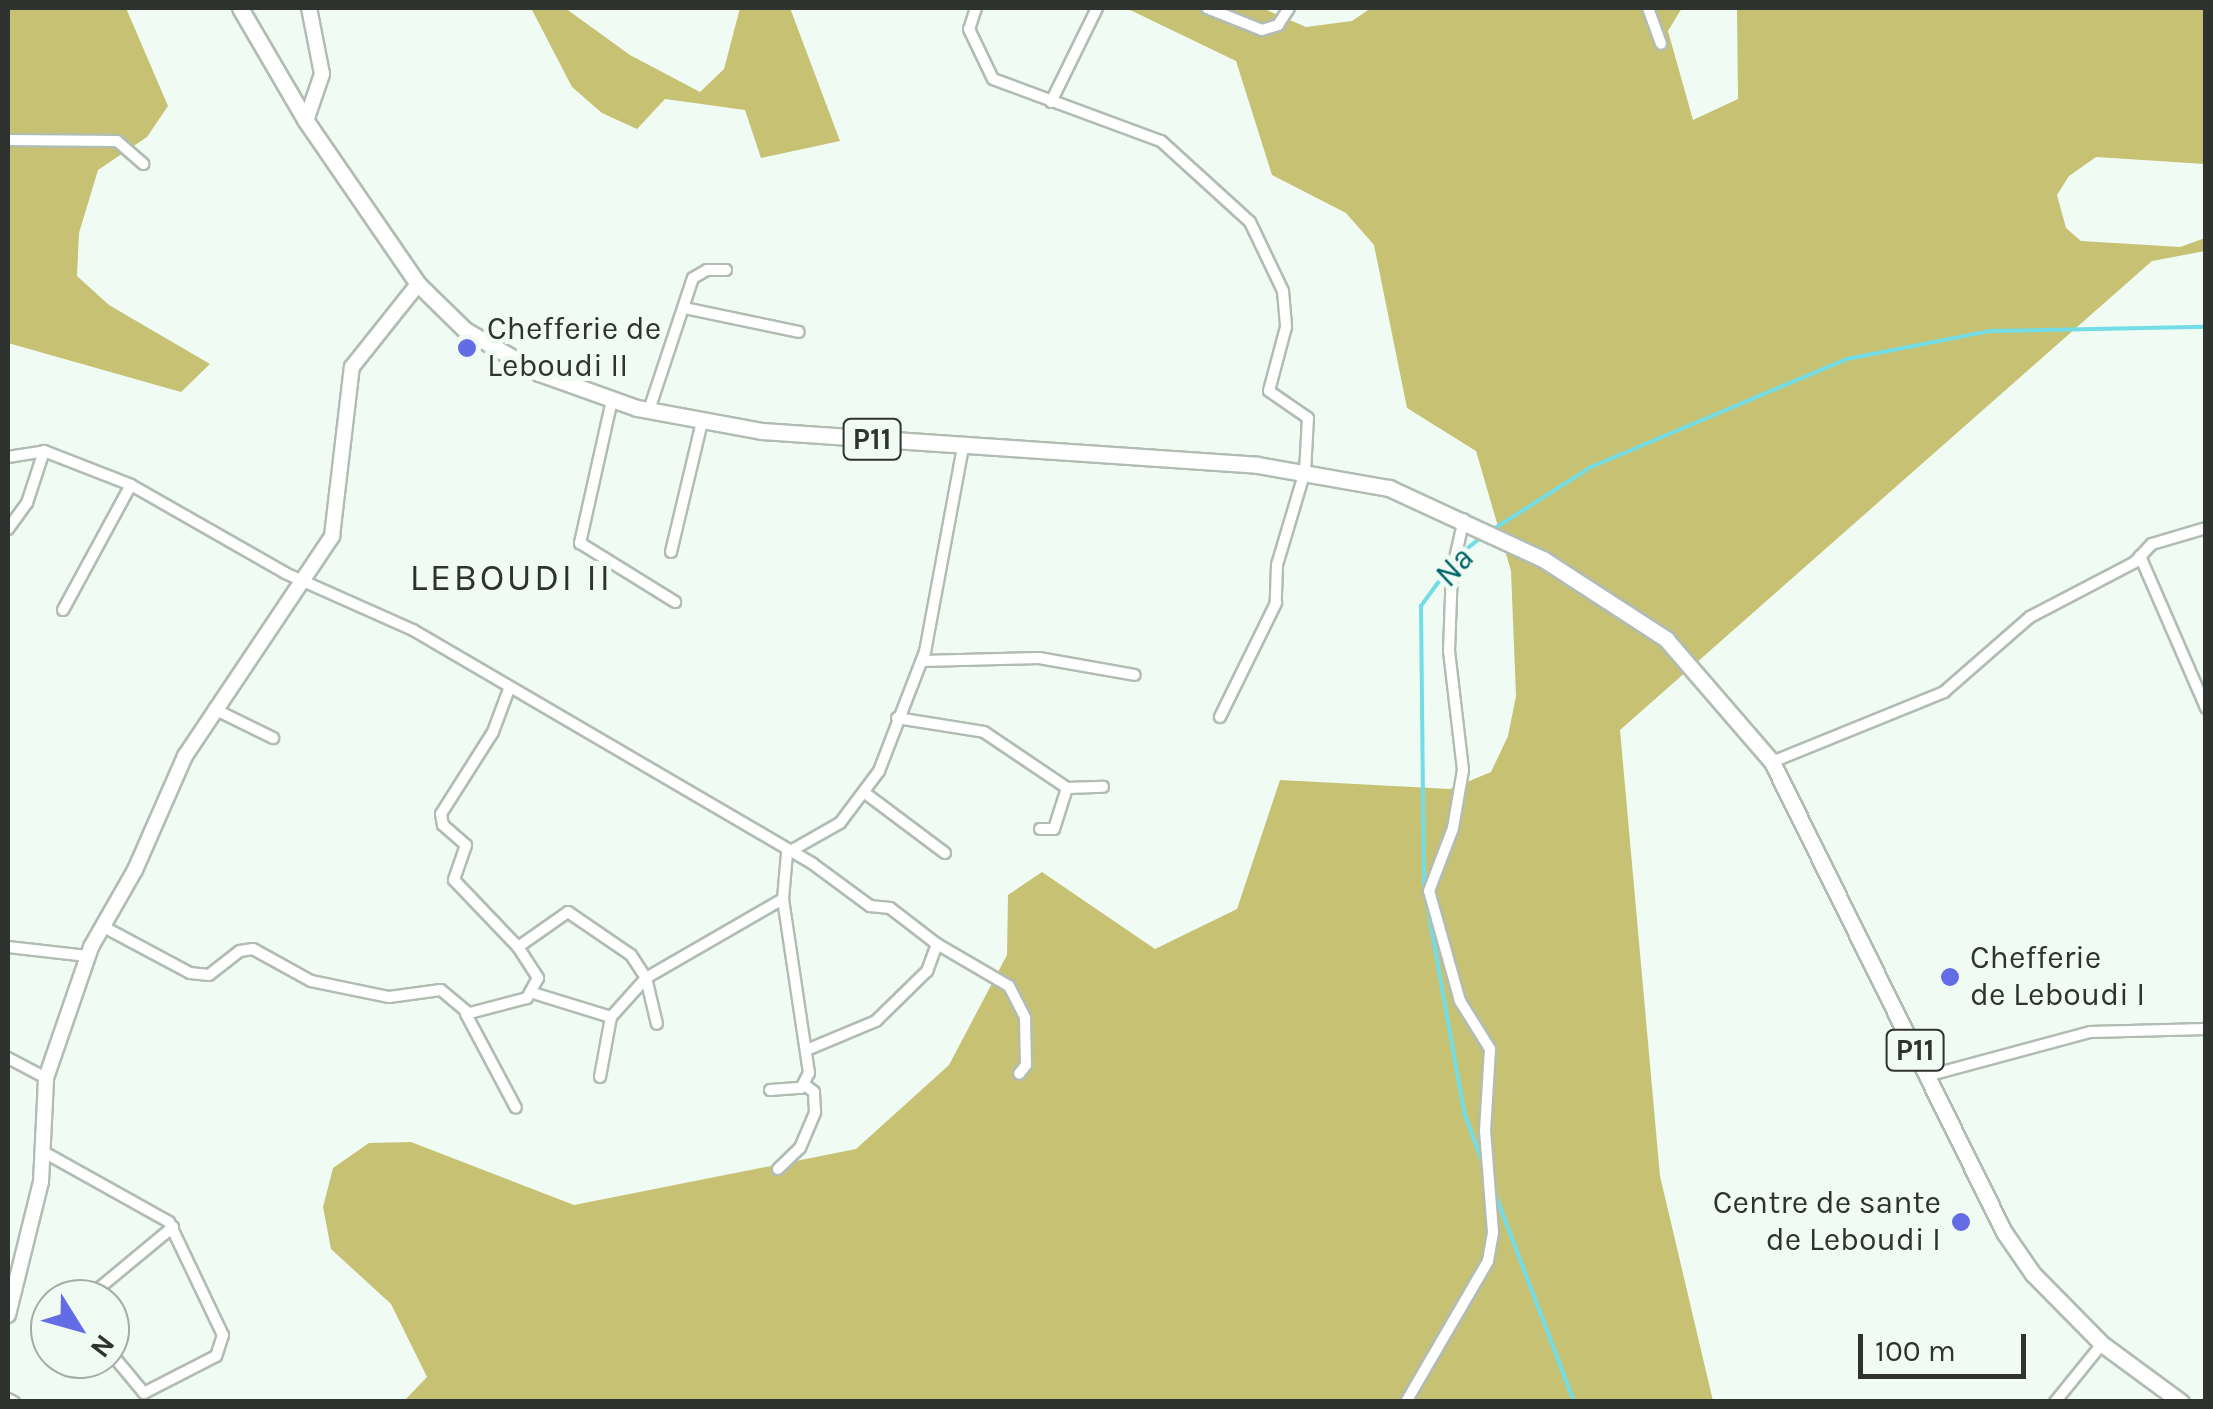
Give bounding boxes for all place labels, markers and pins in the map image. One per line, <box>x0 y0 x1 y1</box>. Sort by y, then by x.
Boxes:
place label: Chefferie de Leboudi II <box>487 311 661 386</box>
marker: Chefferie de Leboudi II <box>456 337 478 359</box>
place label: Chefferie de Leboudi I <box>1970 940 2145 1015</box>
marker: Chefferie de Leboudi I <box>1939 966 1961 988</box>
place label: Centre de sante de Leboudi I <box>1713 1185 1941 1260</box>
marker: Centre de sante de Leboudi I <box>1950 1211 1972 1233</box>

